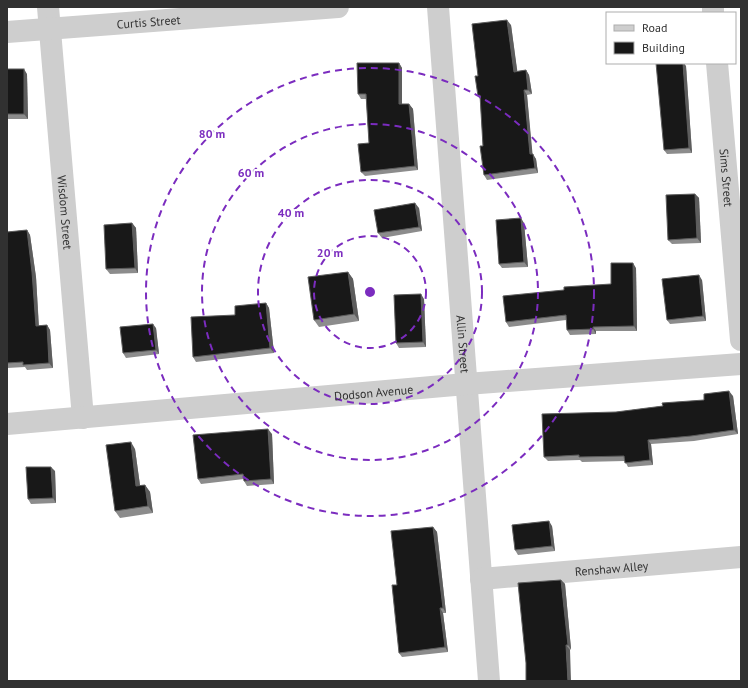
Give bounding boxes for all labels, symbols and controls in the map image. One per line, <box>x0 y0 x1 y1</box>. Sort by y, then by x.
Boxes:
street label: Curtis Street <box>116 11 181 31</box>
legend <box>606 12 736 64</box>
text: Road <box>642 20 667 35</box>
text: Building <box>642 40 685 55</box>
text: 80 m <box>199 126 225 141</box>
street label: Sims Street <box>717 148 737 207</box>
text: 60 m <box>238 165 264 180</box>
street label: Wisdom Street <box>55 174 76 250</box>
text: 40 m <box>278 205 304 220</box>
text: 20 m <box>317 245 343 260</box>
centre of rings <box>363 285 377 299</box>
street label: Allin Street <box>454 315 473 373</box>
street label: Dodson Avenue <box>334 381 414 403</box>
street label: Renshaw Alley <box>574 557 649 579</box>

